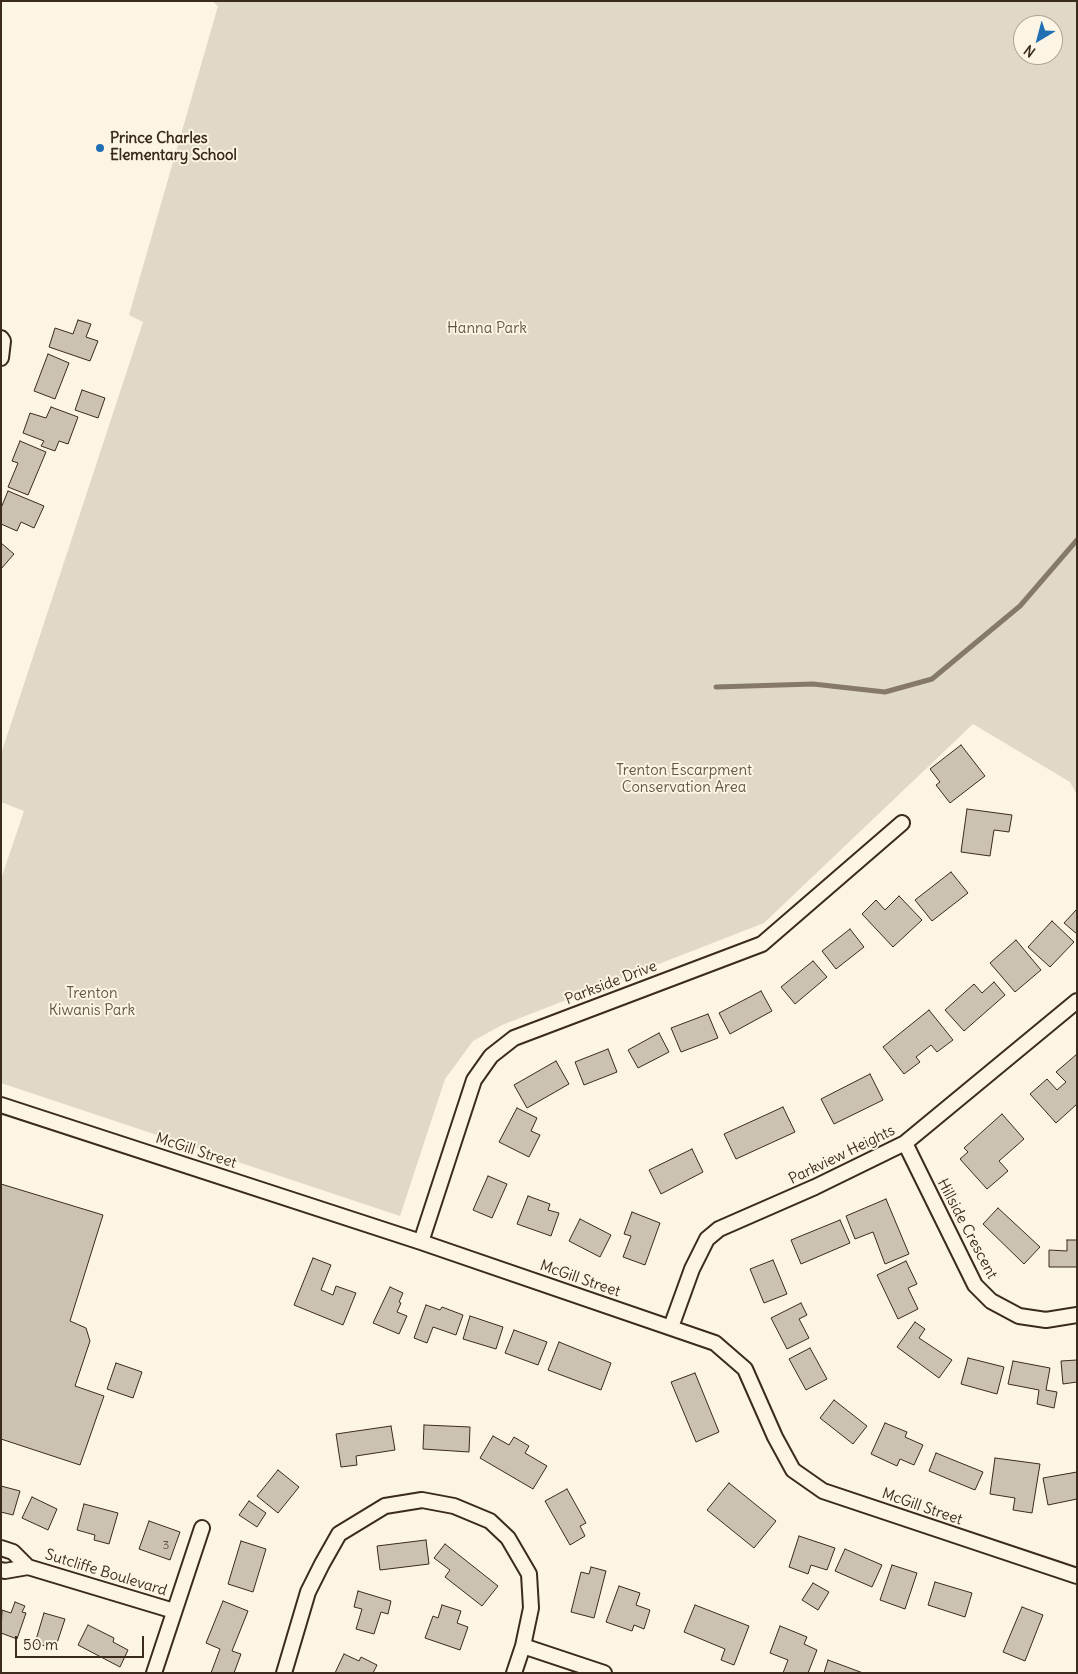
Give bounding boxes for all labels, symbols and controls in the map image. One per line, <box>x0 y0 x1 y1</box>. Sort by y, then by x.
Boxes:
north arrow <box>1013 15 1063 65</box>
text: N <box>1020 41 1039 61</box>
place label: Prince Charles Elementary School <box>110 130 237 165</box>
marker: Prince Charles Elementary School <box>94 142 106 154</box>
park label: Hanna Park <box>447 320 527 338</box>
park label: Trenton Escarpment Conservation Area <box>616 762 752 797</box>
street label: Parkside Drive <box>562 957 660 1009</box>
park label: Trenton Kiwanis Park <box>49 985 135 1020</box>
street label: Parkview Heights <box>786 1121 898 1189</box>
street label: McGill Street <box>153 1129 239 1173</box>
street label: Hillside Crescent <box>933 1176 1001 1282</box>
street label: McGill Street <box>537 1257 623 1301</box>
street label: McGill Street <box>879 1485 965 1529</box>
house number: 3 <box>163 1539 169 1553</box>
street label: Sutcliffe Boulevard <box>43 1546 169 1600</box>
scale bar <box>18 1626 146 1658</box>
text: 50 m <box>23 1635 58 1654</box>

